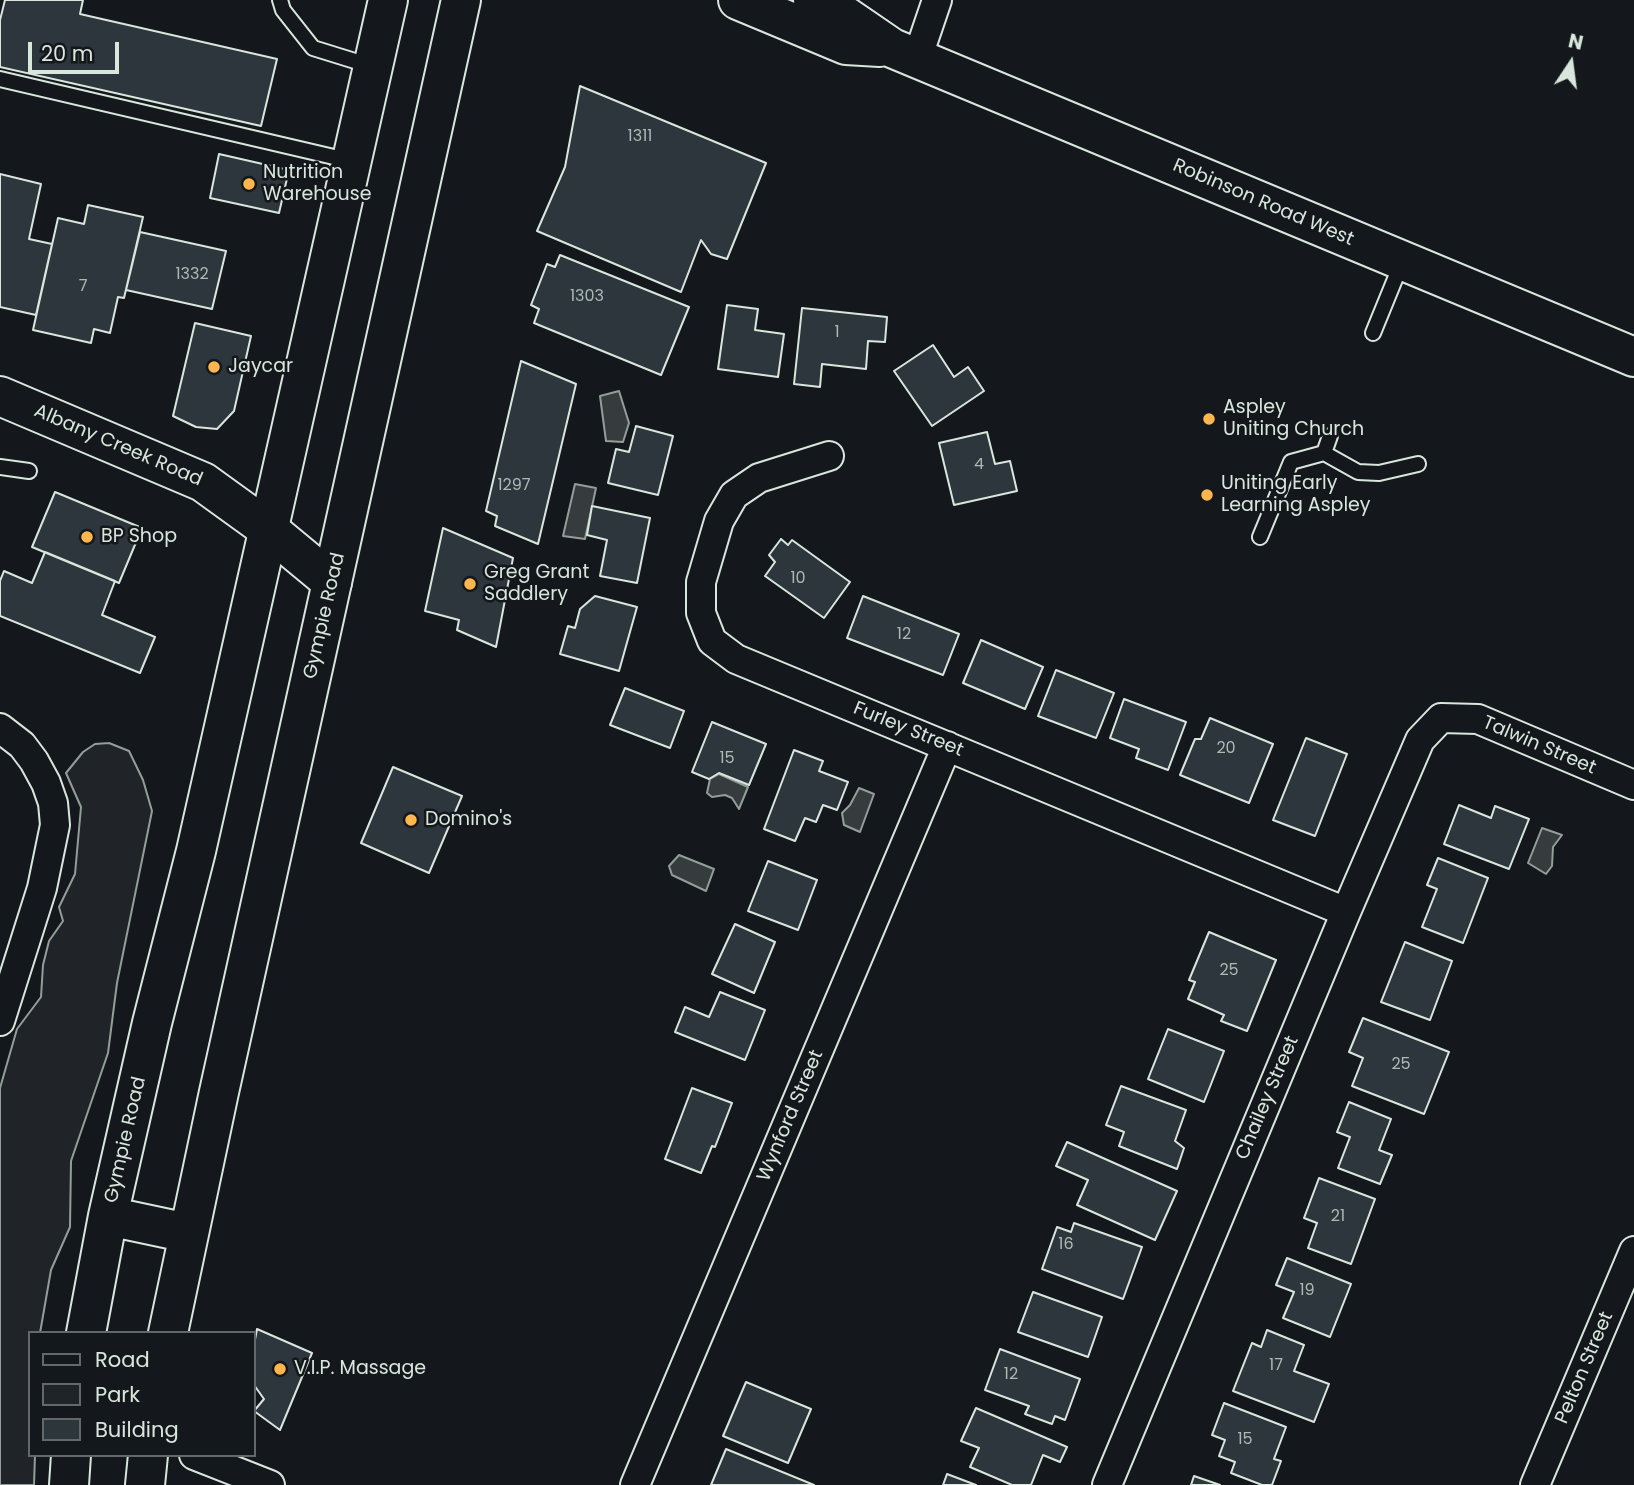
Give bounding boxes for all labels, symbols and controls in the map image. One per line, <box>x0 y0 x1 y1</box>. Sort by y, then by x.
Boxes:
text: N <box>1566 27 1586 57</box>
scale bar <box>32 28 122 72</box>
north arrow <box>1536 28 1606 98</box>
text: 20 m <box>41 39 94 68</box>
house number: 1311 <box>628 127 652 147</box>
street label: Robinson Road West <box>1169 155 1357 251</box>
place label: Nutrition Warehouse <box>263 162 371 206</box>
marker: Nutrition Warehouse <box>241 176 257 192</box>
house number: 1332 <box>175 265 209 285</box>
house number: 7 <box>79 277 87 297</box>
house number: 1303 <box>570 287 604 307</box>
house number: 1 <box>834 323 840 343</box>
place label: Jaycar <box>228 356 293 378</box>
marker: Jaycar <box>206 359 222 375</box>
place label: Aspley Uniting Church <box>1223 397 1364 441</box>
street label: Albany Creek Road <box>30 400 206 492</box>
marker: Aspley Uniting Church <box>1201 411 1217 427</box>
house number: 4 <box>974 455 984 475</box>
place label: Uniting Early Learning Aspley <box>1221 473 1371 517</box>
house number: 1297 <box>497 476 531 496</box>
marker: Uniting Early Learning Aspley <box>1199 487 1215 503</box>
place label: BP Shop <box>101 526 177 548</box>
marker: BP Shop <box>79 529 95 545</box>
street label: Gympie Road <box>299 551 351 681</box>
place label: Greg Grant Saddlery <box>484 562 589 606</box>
house number: 10 <box>790 569 806 589</box>
marker: Greg Grant Saddlery <box>462 576 478 592</box>
house number: 12 <box>897 625 911 645</box>
street label: Furley Street <box>850 698 966 762</box>
street label: Talwin Street <box>1479 712 1599 780</box>
house number: 20 <box>1216 739 1236 759</box>
house number: 15 <box>719 749 735 769</box>
place label: Domino's <box>425 809 512 831</box>
marker: Domino's <box>403 812 419 828</box>
house number: 25 <box>1219 961 1239 981</box>
street label: Chailey Street <box>1232 1033 1304 1163</box>
street label: Wynford Street <box>753 1047 829 1185</box>
house number: 25 <box>1391 1055 1411 1075</box>
street label: Gympie Road <box>100 1075 152 1205</box>
house number: 21 <box>1331 1207 1345 1227</box>
house number: 16 <box>1058 1235 1074 1255</box>
house number: 19 <box>1299 1281 1315 1301</box>
street label: Pelton Street <box>1551 1309 1619 1427</box>
legend <box>28 1331 256 1457</box>
text: Road <box>95 1345 150 1374</box>
house number: 17 <box>1269 1356 1283 1376</box>
place label: V.I.P. Massage <box>294 1358 426 1380</box>
marker: V.I.P. Massage <box>272 1361 288 1377</box>
house number: 12 <box>1004 1365 1018 1385</box>
text: Park <box>95 1380 140 1409</box>
text: Building <box>95 1415 179 1444</box>
house number: 15 <box>1237 1430 1253 1450</box>

